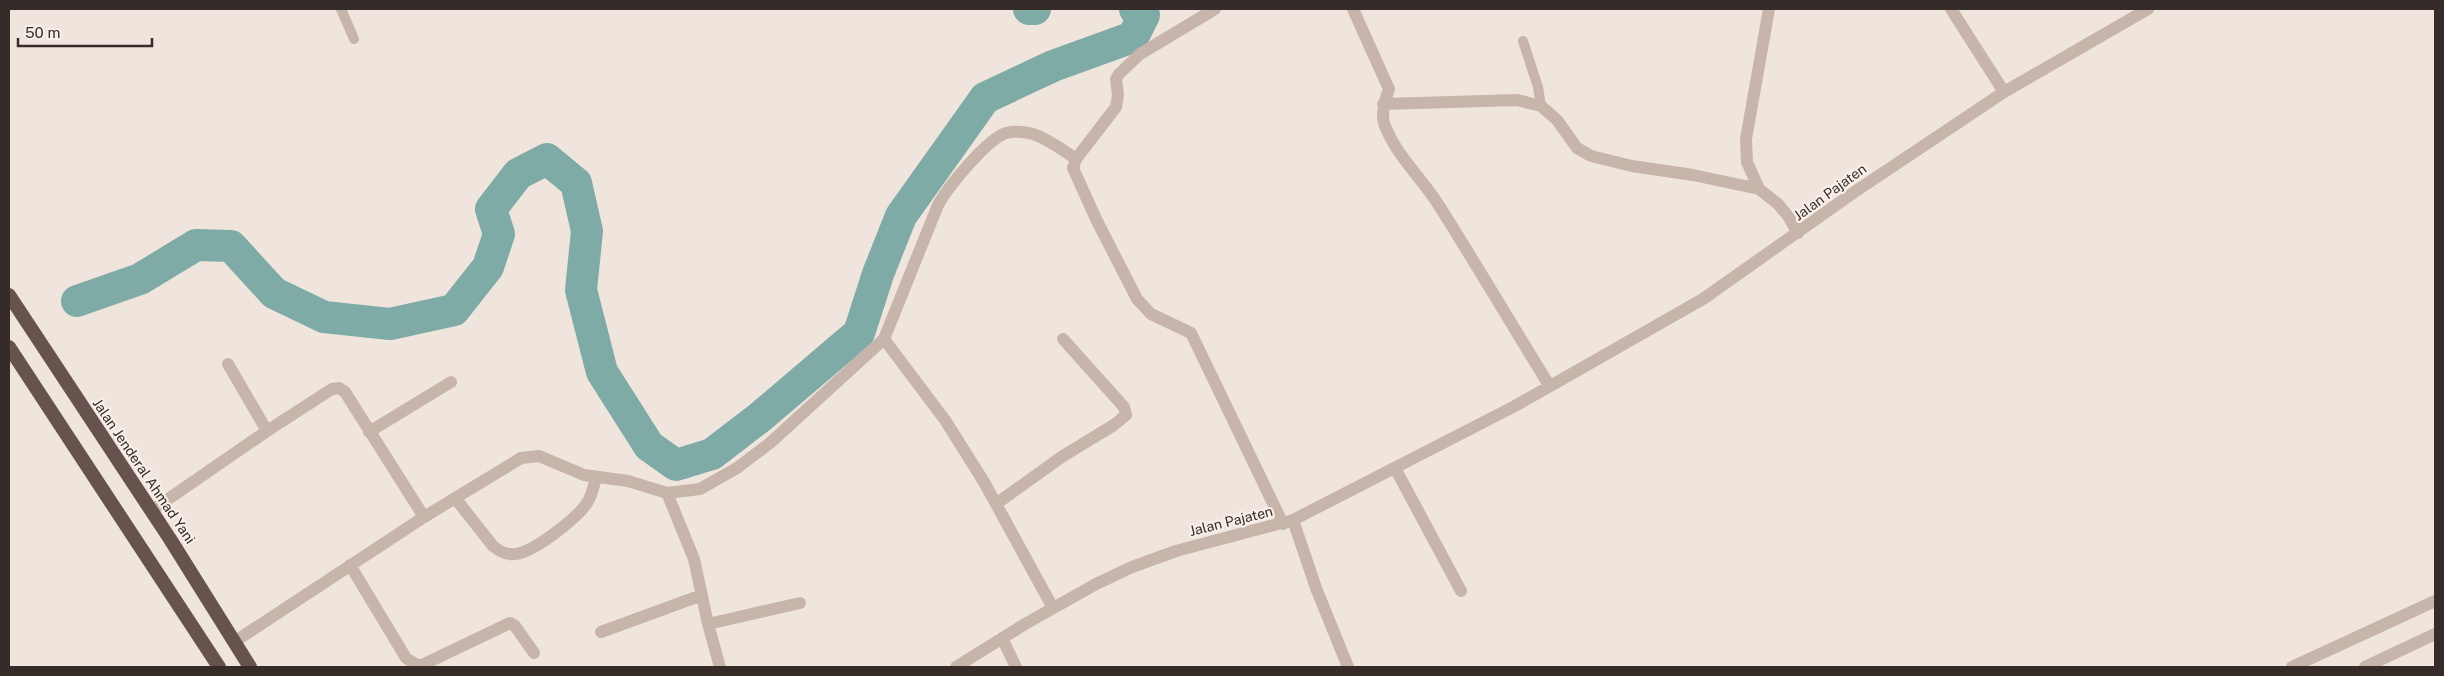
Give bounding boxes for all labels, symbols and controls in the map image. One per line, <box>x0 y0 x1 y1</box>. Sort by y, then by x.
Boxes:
scale bar <box>18 15 151 47</box>
text: 50 m <box>25 24 60 41</box>
street label: Jalan Pajaten <box>1791 160 1869 224</box>
street label: Jalan Jenderal Ahmad Yani <box>89 395 199 547</box>
street label: Jalan Pajaten <box>1188 503 1274 539</box>

